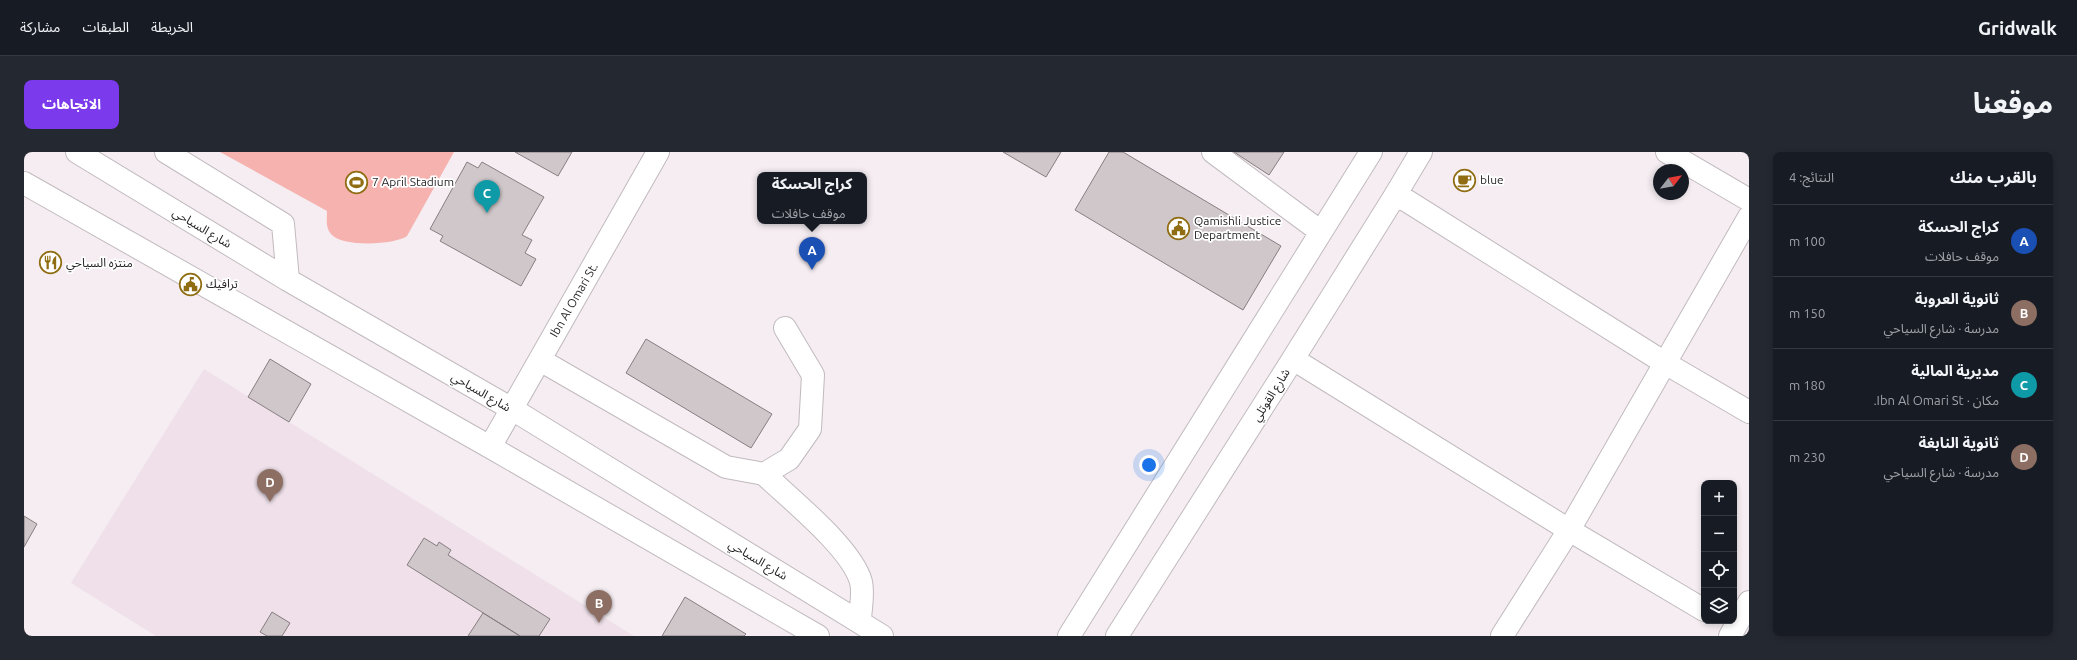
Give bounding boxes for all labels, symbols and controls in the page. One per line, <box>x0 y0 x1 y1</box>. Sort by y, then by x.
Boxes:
text: Gridwalk <box>1978 17 2057 39</box>
text: مشاركة <box>20 19 60 35</box>
text: الطبقات <box>82 19 129 35</box>
text: الخريطة <box>151 19 193 35</box>
button: الاتجاهات <box>24 80 119 129</box>
text: موقعنا <box>1973 87 2053 118</box>
north arrow <box>1653 164 1689 200</box>
cafe icon: blue <box>1452 167 1478 193</box>
text: بالقرب منك <box>1950 167 2037 186</box>
sports icon: 7 April Stadium <box>343 169 369 195</box>
text: النتائج: 4 <box>1789 170 1834 184</box>
popup <box>757 172 867 224</box>
place label: blue <box>1480 173 1504 186</box>
place label: 7 April Stadium <box>372 175 454 188</box>
text: كراج الحسكة <box>772 175 852 192</box>
pin: C <box>474 180 500 213</box>
street label: شارع السياحي <box>169 205 234 253</box>
text: موقف حافلات <box>772 206 846 220</box>
place label: Qamishli Justice Department <box>1194 214 1281 241</box>
public building icon: Qamishli Justice Department <box>1165 215 1191 241</box>
text: كراج الحسكة <box>1918 218 1999 235</box>
text: 100 m <box>1789 234 1825 248</box>
text: A <box>2019 234 2029 248</box>
pin: A <box>799 237 825 270</box>
text: موقف حافلات <box>1925 249 1999 263</box>
restaurant icon: منتزه السياحي <box>38 250 64 276</box>
place label: منتزه السياحي <box>66 256 133 273</box>
street label: Ibn Al Omari St. <box>547 260 600 339</box>
public building icon: ترافيك <box>177 271 203 297</box>
place label: ترافيك <box>206 277 238 291</box>
text: ثانوية العروبة <box>1915 290 1999 307</box>
text: 150 m <box>1789 306 1825 320</box>
text: B <box>2020 306 2028 320</box>
text: مدرسة · شارع السياحي <box>1884 321 1999 335</box>
text: مديرية المالية <box>1911 362 1999 379</box>
street label: شارع القوتلي <box>1249 366 1295 426</box>
street label: شارع السياحي <box>447 369 513 417</box>
text: 180 m <box>1789 378 1825 392</box>
text: C <box>2020 378 2028 392</box>
text: مكان · Ibn Al Omari St. <box>1873 393 1999 407</box>
text: ثانوية النابغة <box>1918 434 1999 451</box>
text: 230 m <box>1789 450 1825 464</box>
text: D <box>2019 450 2029 464</box>
your location <box>1139 455 1159 475</box>
text: مدرسة · شارع السياحي <box>1884 465 1999 479</box>
pin: D <box>257 469 283 502</box>
map controls <box>1701 480 1737 624</box>
button: + <box>1701 480 1737 516</box>
button: − <box>1701 516 1737 552</box>
street label: شارع السياحي <box>725 537 790 585</box>
button: locate <box>1701 552 1737 588</box>
button: layers <box>1701 588 1737 624</box>
pin: B <box>586 590 612 623</box>

